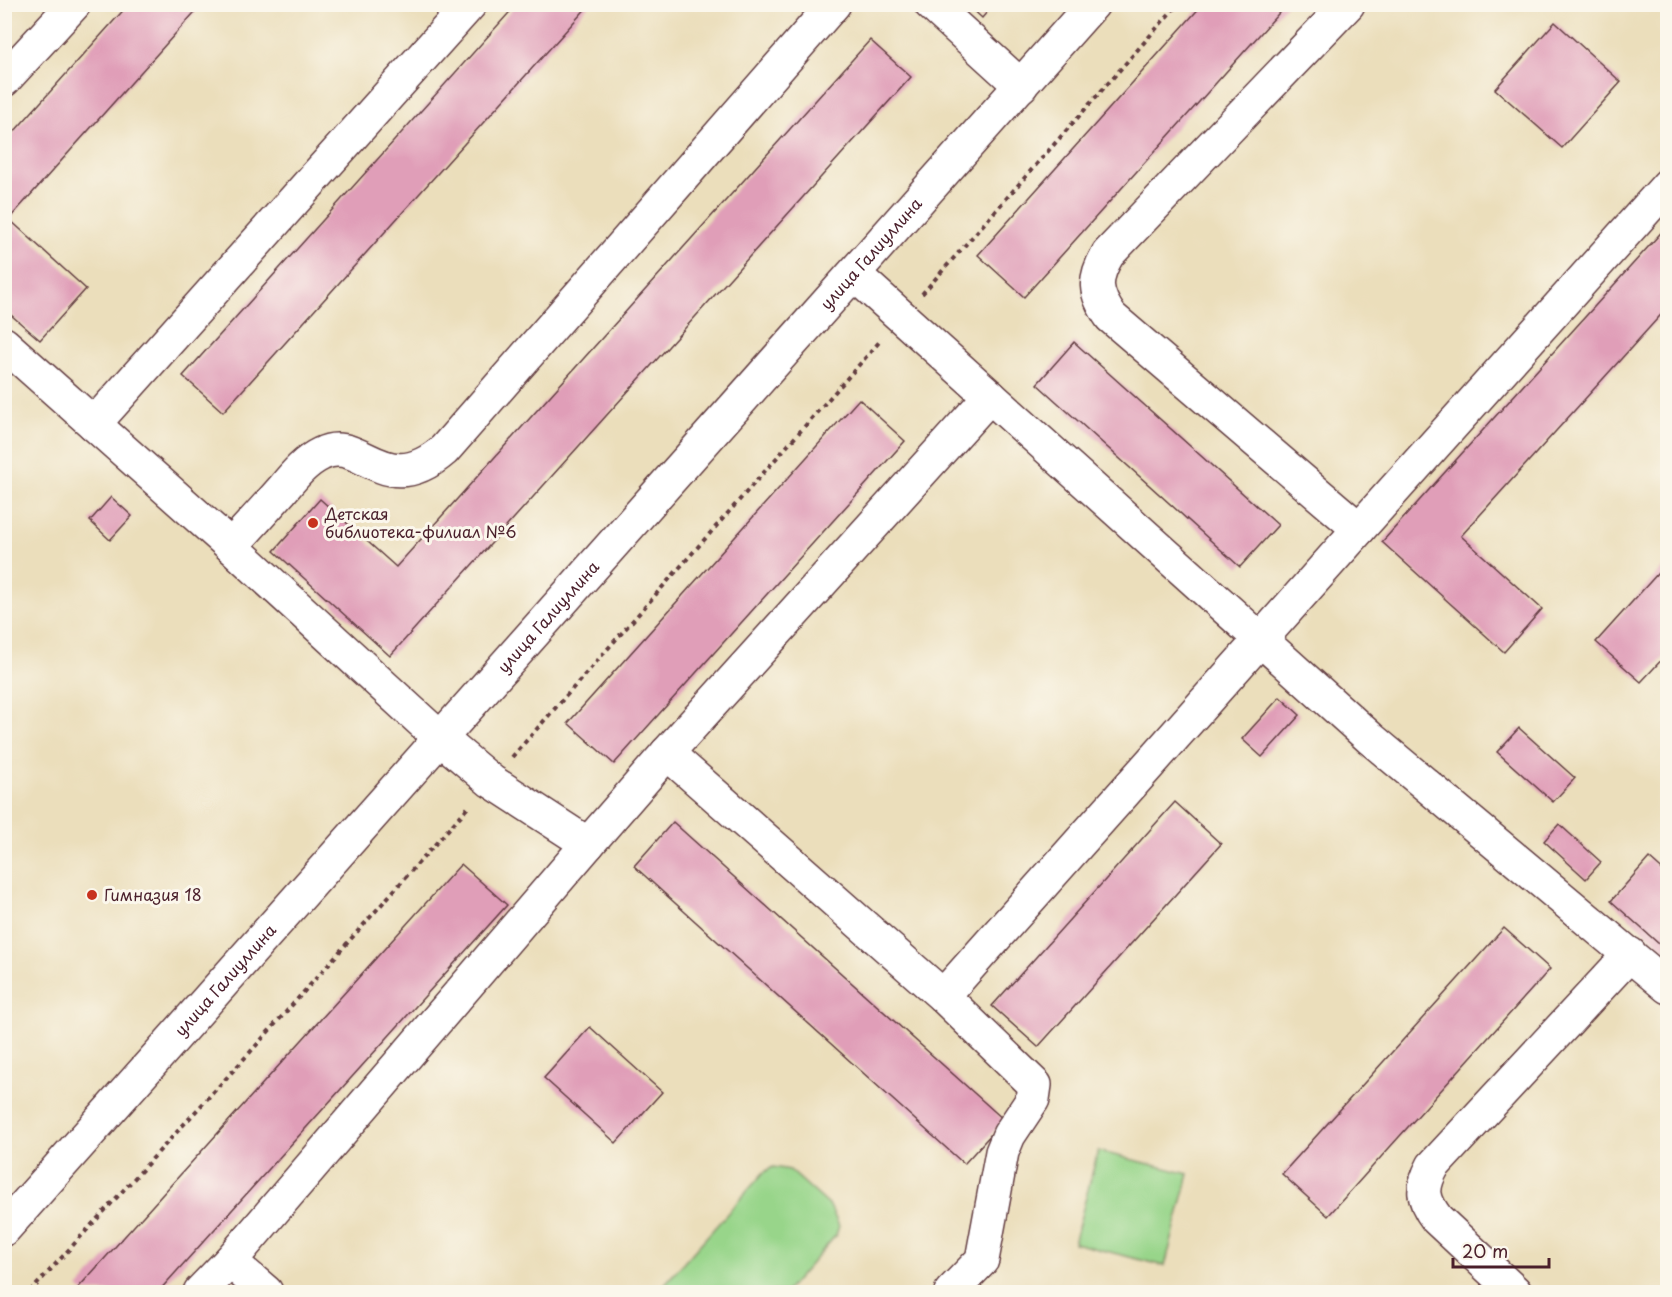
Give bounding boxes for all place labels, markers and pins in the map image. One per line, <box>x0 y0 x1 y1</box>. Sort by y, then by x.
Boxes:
place label: Детская библиотека-филиал №6 <box>324 501 517 543</box>
marker: Детская библиотека-филиал №6 <box>306 516 320 530</box>
place label: Гимназия 18 <box>104 882 202 906</box>
marker: Гимназия 18 <box>85 888 99 902</box>

